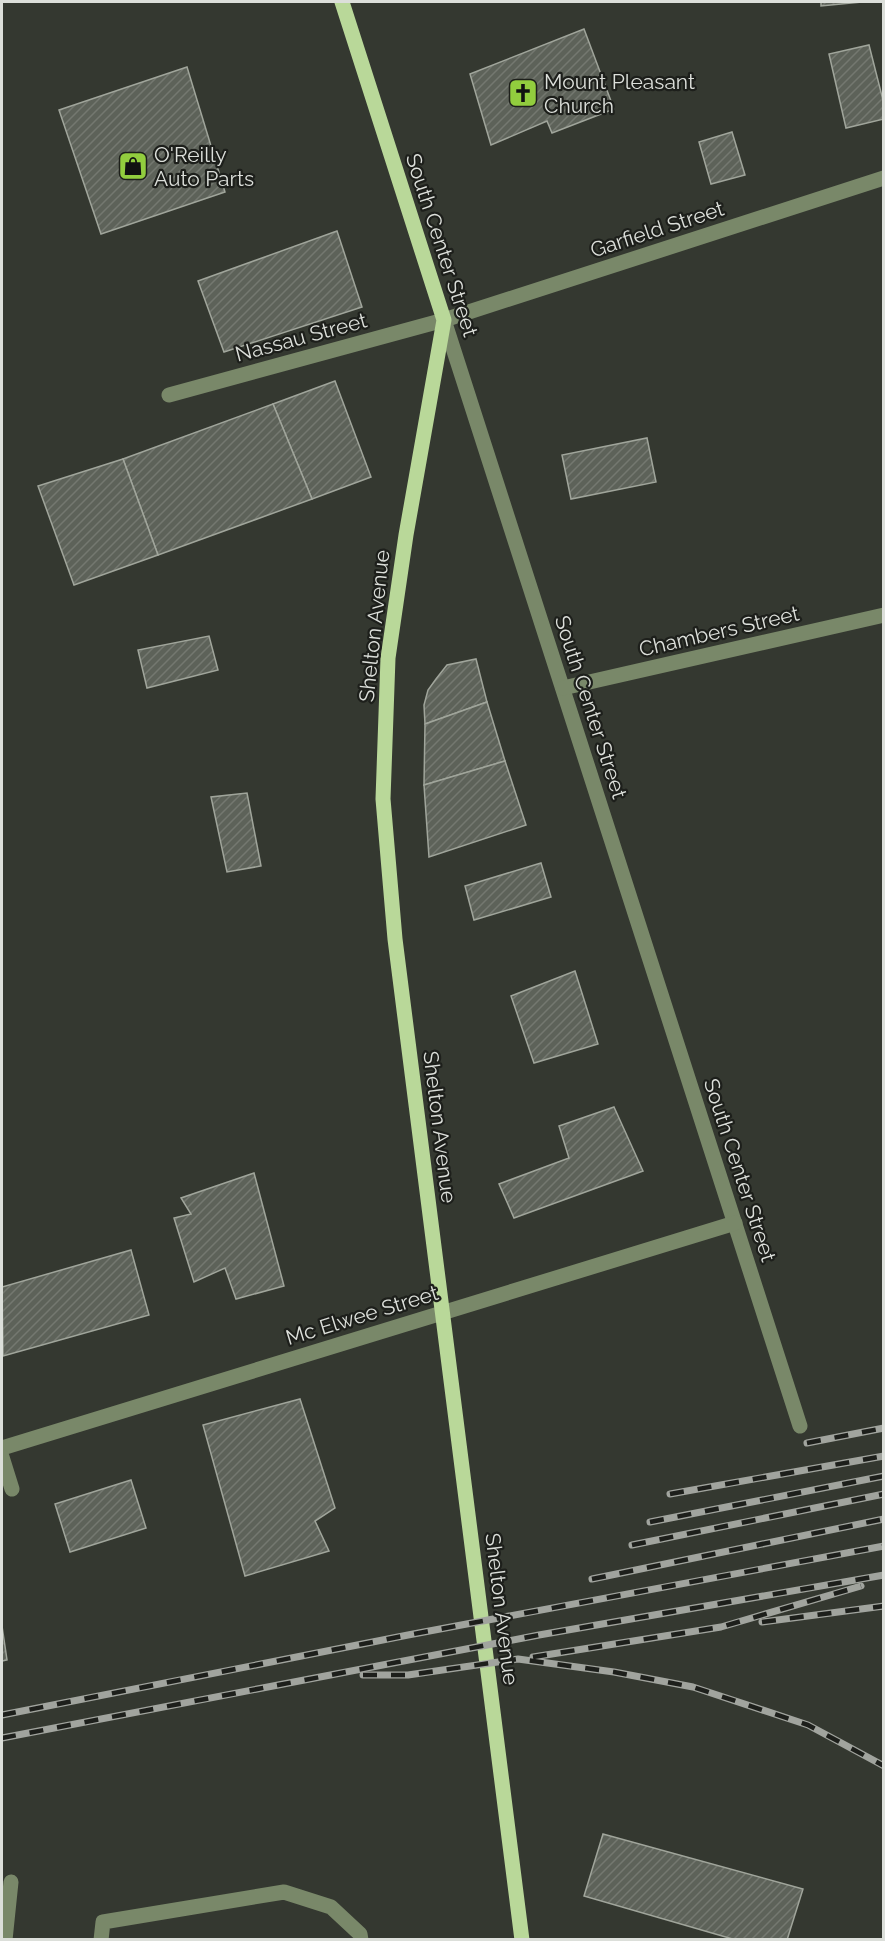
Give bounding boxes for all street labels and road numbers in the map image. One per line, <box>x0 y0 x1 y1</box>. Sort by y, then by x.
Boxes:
street label: South Center Street <box>401 150 483 340</box>
street label: Garfield Street <box>587 196 727 262</box>
street label: Nassau Street <box>232 307 370 367</box>
street label: Shelton Avenue <box>354 549 394 703</box>
street label: Chambers Street <box>636 600 802 662</box>
street label: South Center Street <box>550 612 632 802</box>
street label: Shelton Avenue <box>418 1050 462 1204</box>
street label: South Center Street <box>699 1075 781 1265</box>
street label: Mc Elwee Street <box>283 1280 441 1350</box>
street label: Shelton Avenue <box>480 1532 524 1686</box>

